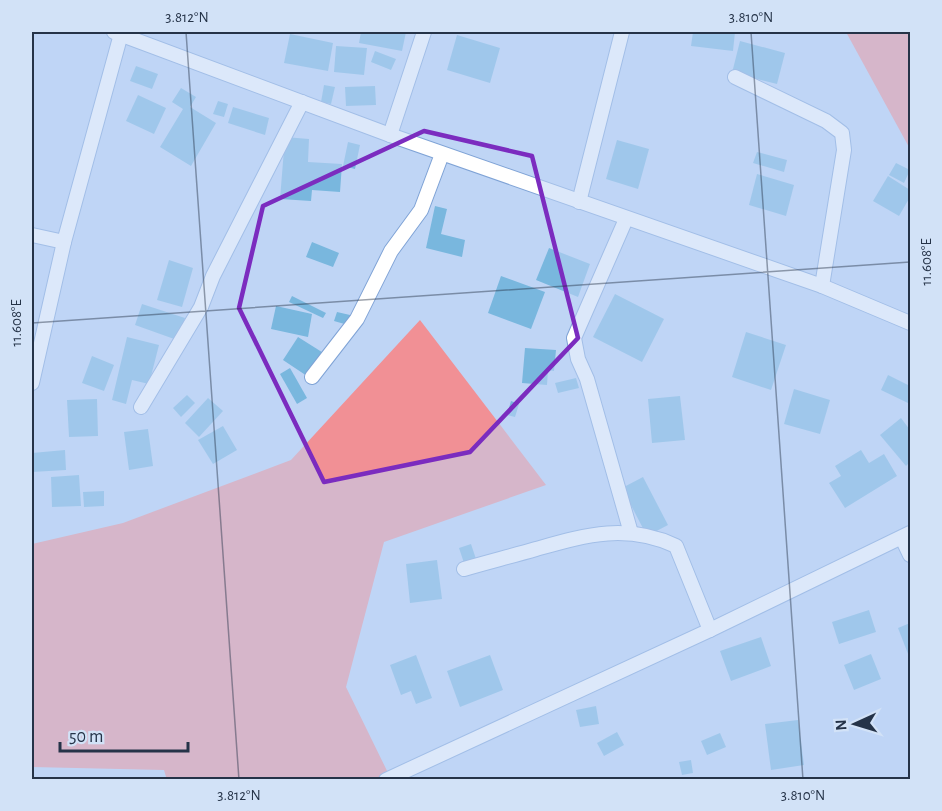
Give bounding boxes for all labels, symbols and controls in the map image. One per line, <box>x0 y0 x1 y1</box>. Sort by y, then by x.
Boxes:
text: 3.812°N <box>165 10 209 25</box>
text: 3.810°N <box>729 10 773 25</box>
text: 11.608°E <box>919 238 934 286</box>
text: 11.608°E <box>9 299 24 347</box>
north arrow <box>825 694 885 754</box>
scale bar <box>60 715 188 753</box>
text: N <box>833 719 849 731</box>
text: 50 m <box>69 728 103 746</box>
text: 3.812°N <box>217 788 261 803</box>
text: 3.810°N <box>781 788 825 803</box>

